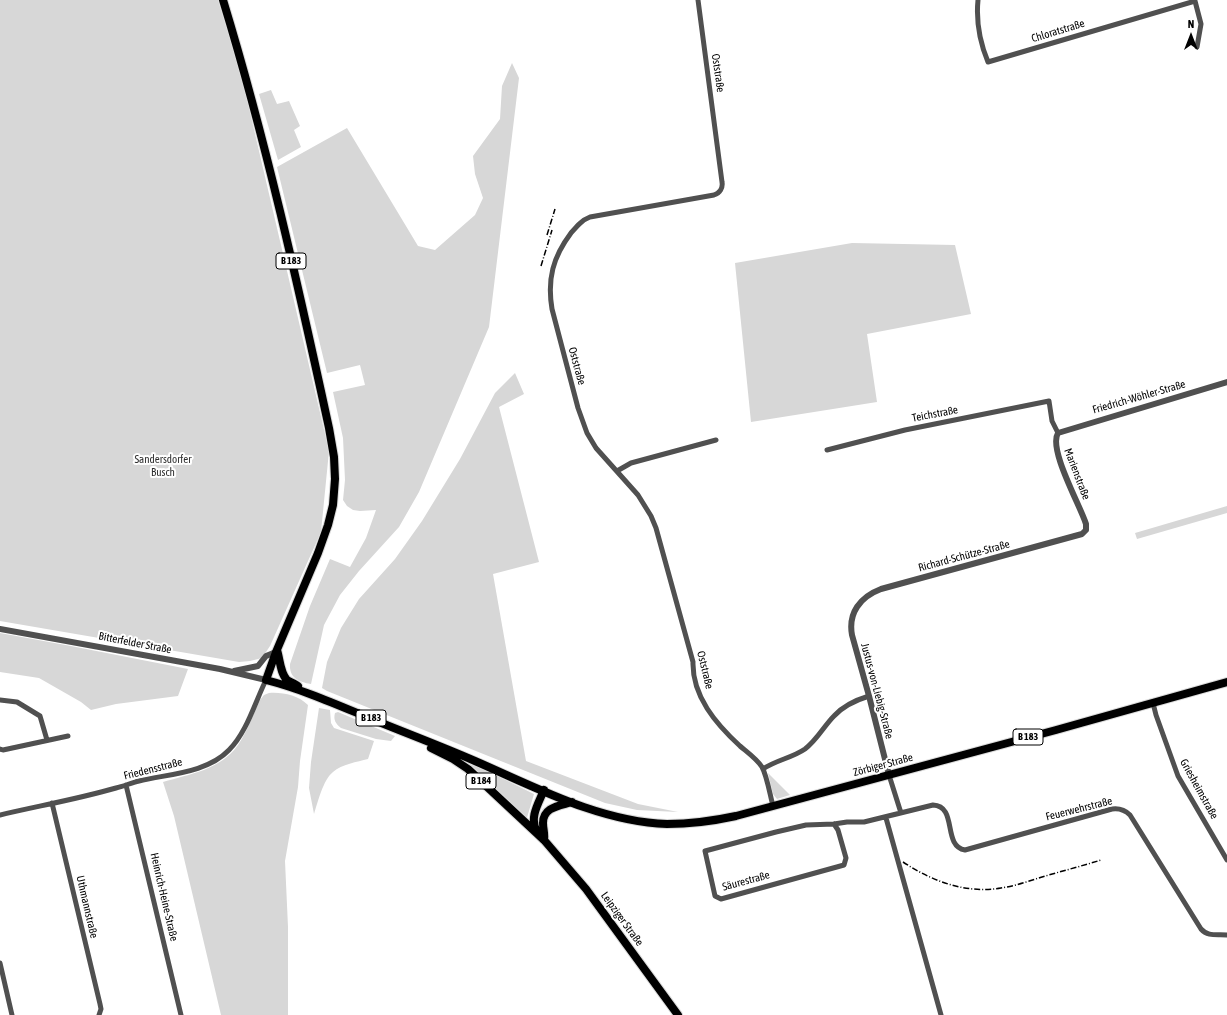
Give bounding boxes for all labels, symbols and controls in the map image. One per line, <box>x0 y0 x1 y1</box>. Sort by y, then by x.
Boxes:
north arrow <box>1171 16 1211 56</box>
street label: Chloratstraße <box>1030 17 1086 45</box>
text: N <box>1188 18 1194 30</box>
street label: Oststraße <box>709 53 727 93</box>
road number: B 183 <box>276 253 306 269</box>
street label: Oststraße <box>566 346 588 386</box>
street label: Friedrich-Wöhler-Straße <box>1091 377 1187 417</box>
street label: Teichstraße <box>911 403 959 425</box>
street label: Marienstraße <box>1061 446 1093 502</box>
park label: Sandersdorfer Busch <box>134 453 192 479</box>
street label: Richard-Schütze-Straße <box>917 537 1011 575</box>
street label: Bitterfelder Straße <box>97 629 173 657</box>
street label: Justus-von-Liebig-Straße <box>858 642 896 740</box>
street label: Oststraße <box>694 650 716 690</box>
road number: B 183 <box>356 710 386 726</box>
road number: B 183 <box>1013 729 1043 745</box>
street label: Zörbiger Straße <box>852 751 914 779</box>
street label: Friedensstraße <box>122 755 184 783</box>
street label: Griesheimstraße <box>1177 757 1221 821</box>
road number: B 184 <box>466 773 496 789</box>
street label: Feuerwehrstraße <box>1044 794 1114 824</box>
street label: Heinrich-Heine-Straße <box>147 852 181 942</box>
street label: Säurestraße <box>721 868 771 894</box>
street label: Uthmannstraße <box>73 874 101 940</box>
street label: Leipziger Straße <box>598 889 646 949</box>

